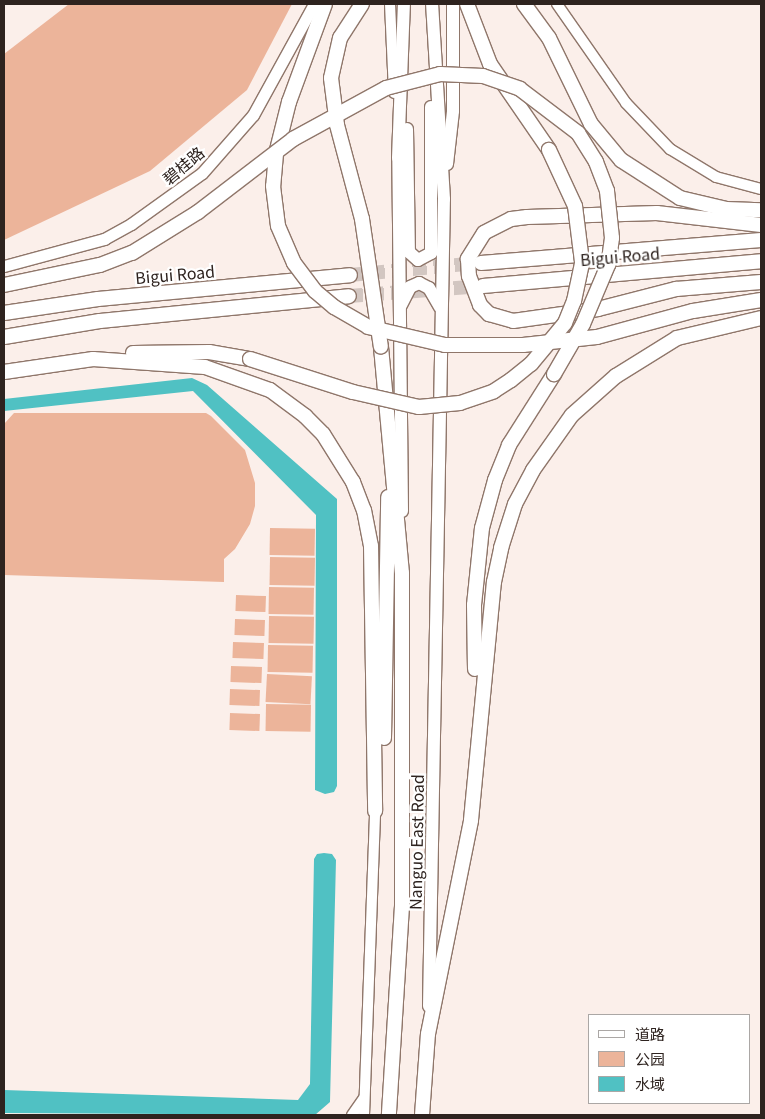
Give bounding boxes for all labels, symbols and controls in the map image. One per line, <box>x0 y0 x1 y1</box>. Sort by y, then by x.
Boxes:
street label: 碧桂路 <box>158 142 208 188</box>
street label: Bigui Road <box>579 243 661 269</box>
street label: Bigui Road <box>134 261 216 287</box>
street label: Nanguo East Road <box>405 774 427 910</box>
legend <box>588 1014 750 1104</box>
text: 道路 <box>635 1023 665 1044</box>
text: 公园 <box>635 1048 665 1069</box>
text: 水域 <box>635 1073 665 1094</box>

